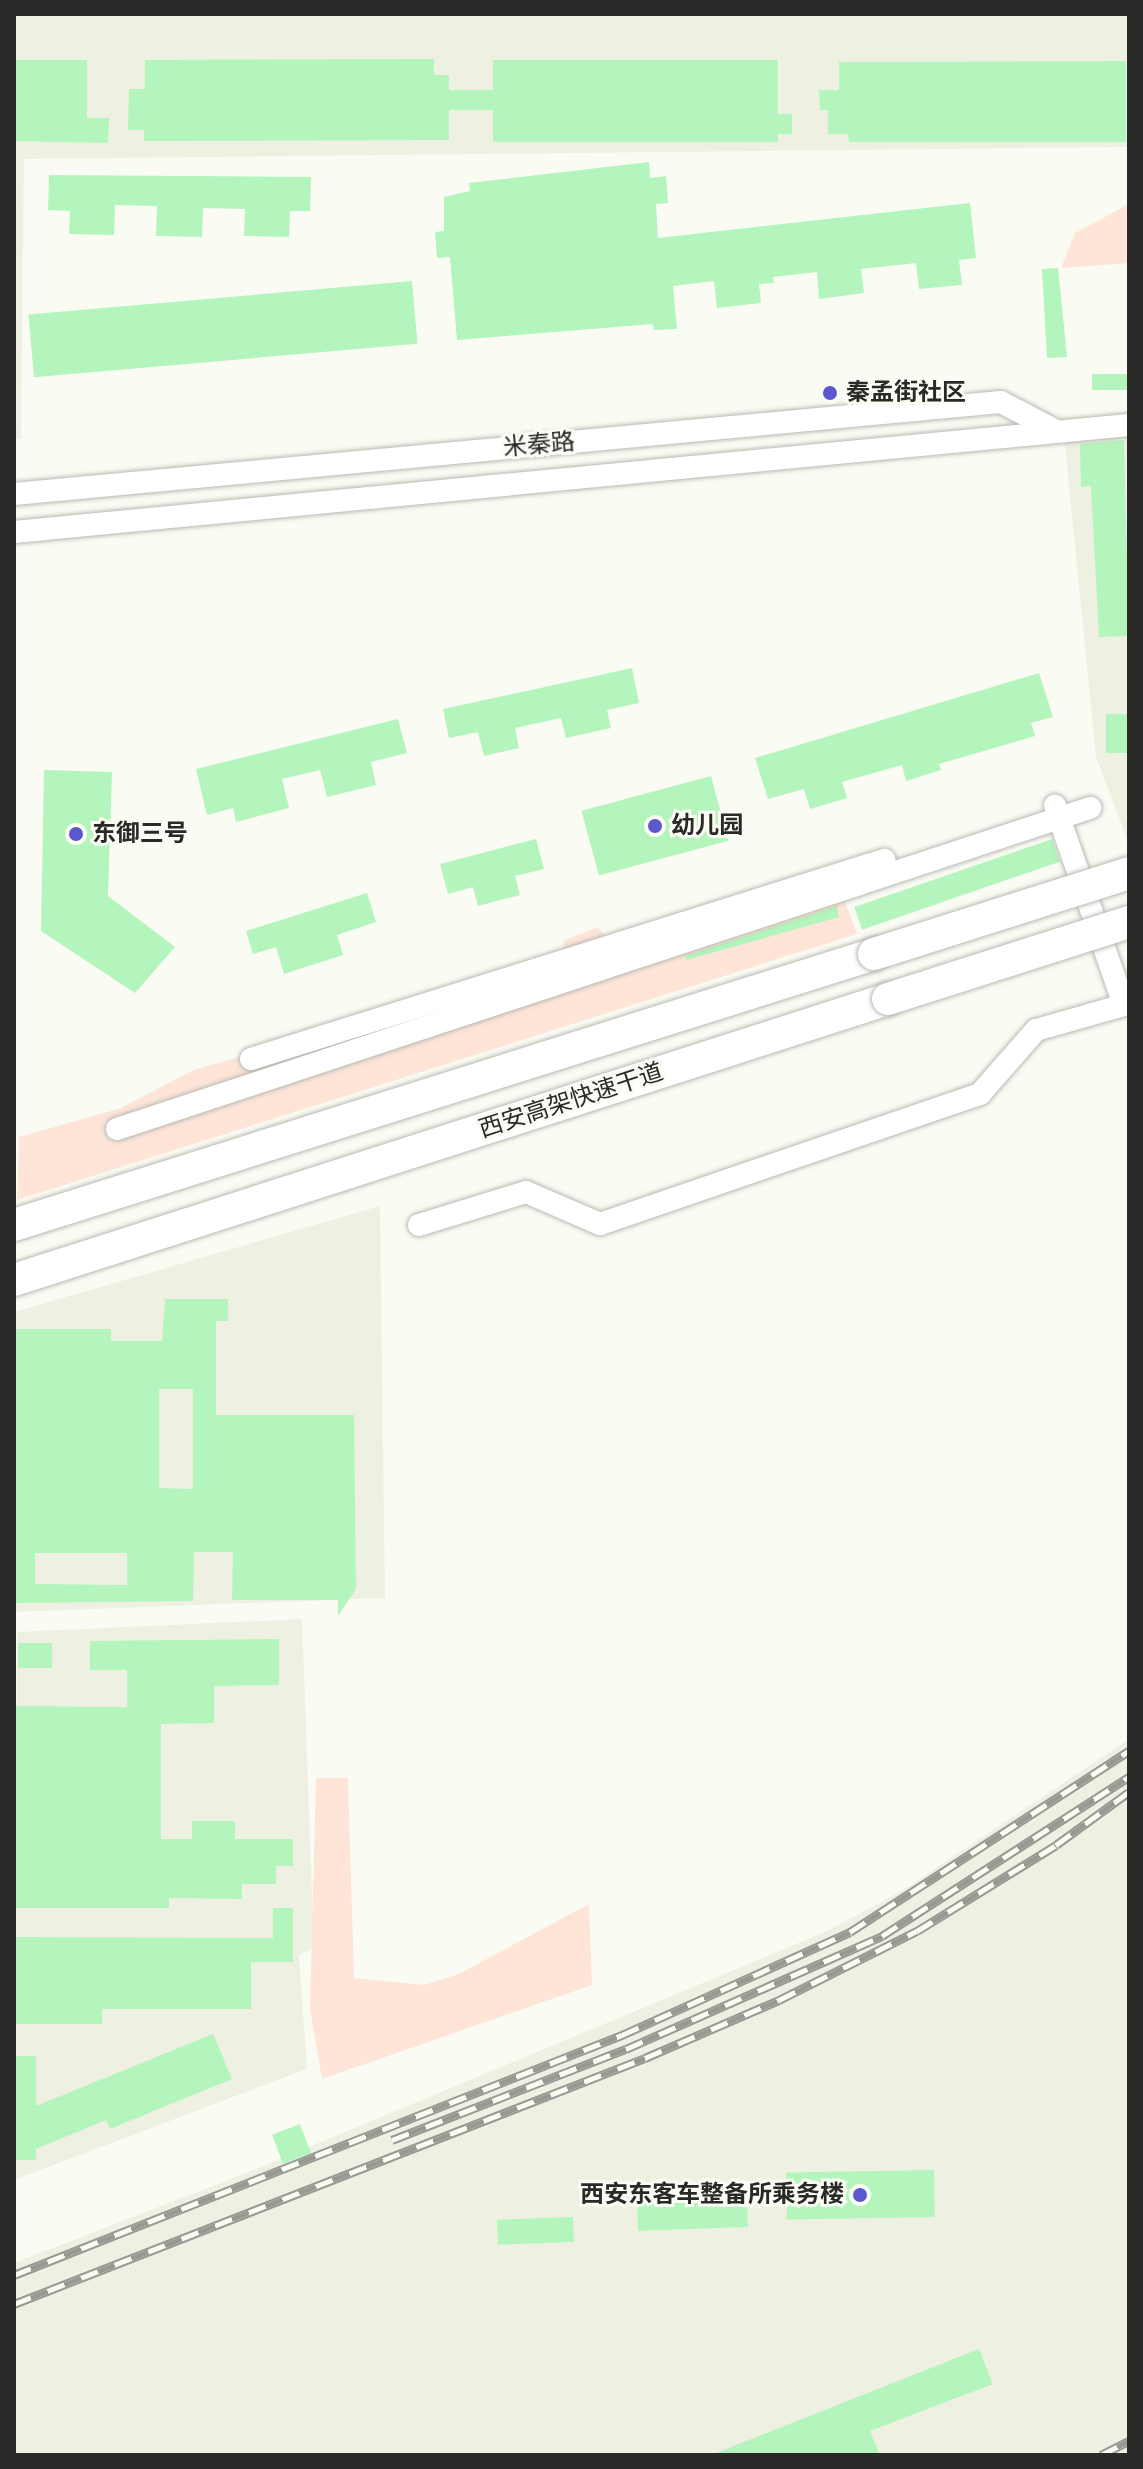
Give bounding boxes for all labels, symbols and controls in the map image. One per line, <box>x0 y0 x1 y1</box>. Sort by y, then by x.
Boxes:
place label: 秦孟街社区 <box>846 379 966 407</box>
marker: 秦孟街社区 <box>821 384 839 402</box>
street label: 米秦路 <box>502 428 576 462</box>
place label: 幼儿园 <box>671 812 743 840</box>
marker: 幼儿园 <box>646 817 664 835</box>
place label: 东御三号 <box>92 820 188 848</box>
marker: 东御三号 <box>67 825 85 843</box>
street label: 西安高架快速干道 <box>475 1058 667 1144</box>
place label: 西安东客车整备所乘务楼 <box>580 2181 844 2209</box>
marker: 西安东客车整备所乘务楼 <box>851 2186 869 2204</box>

